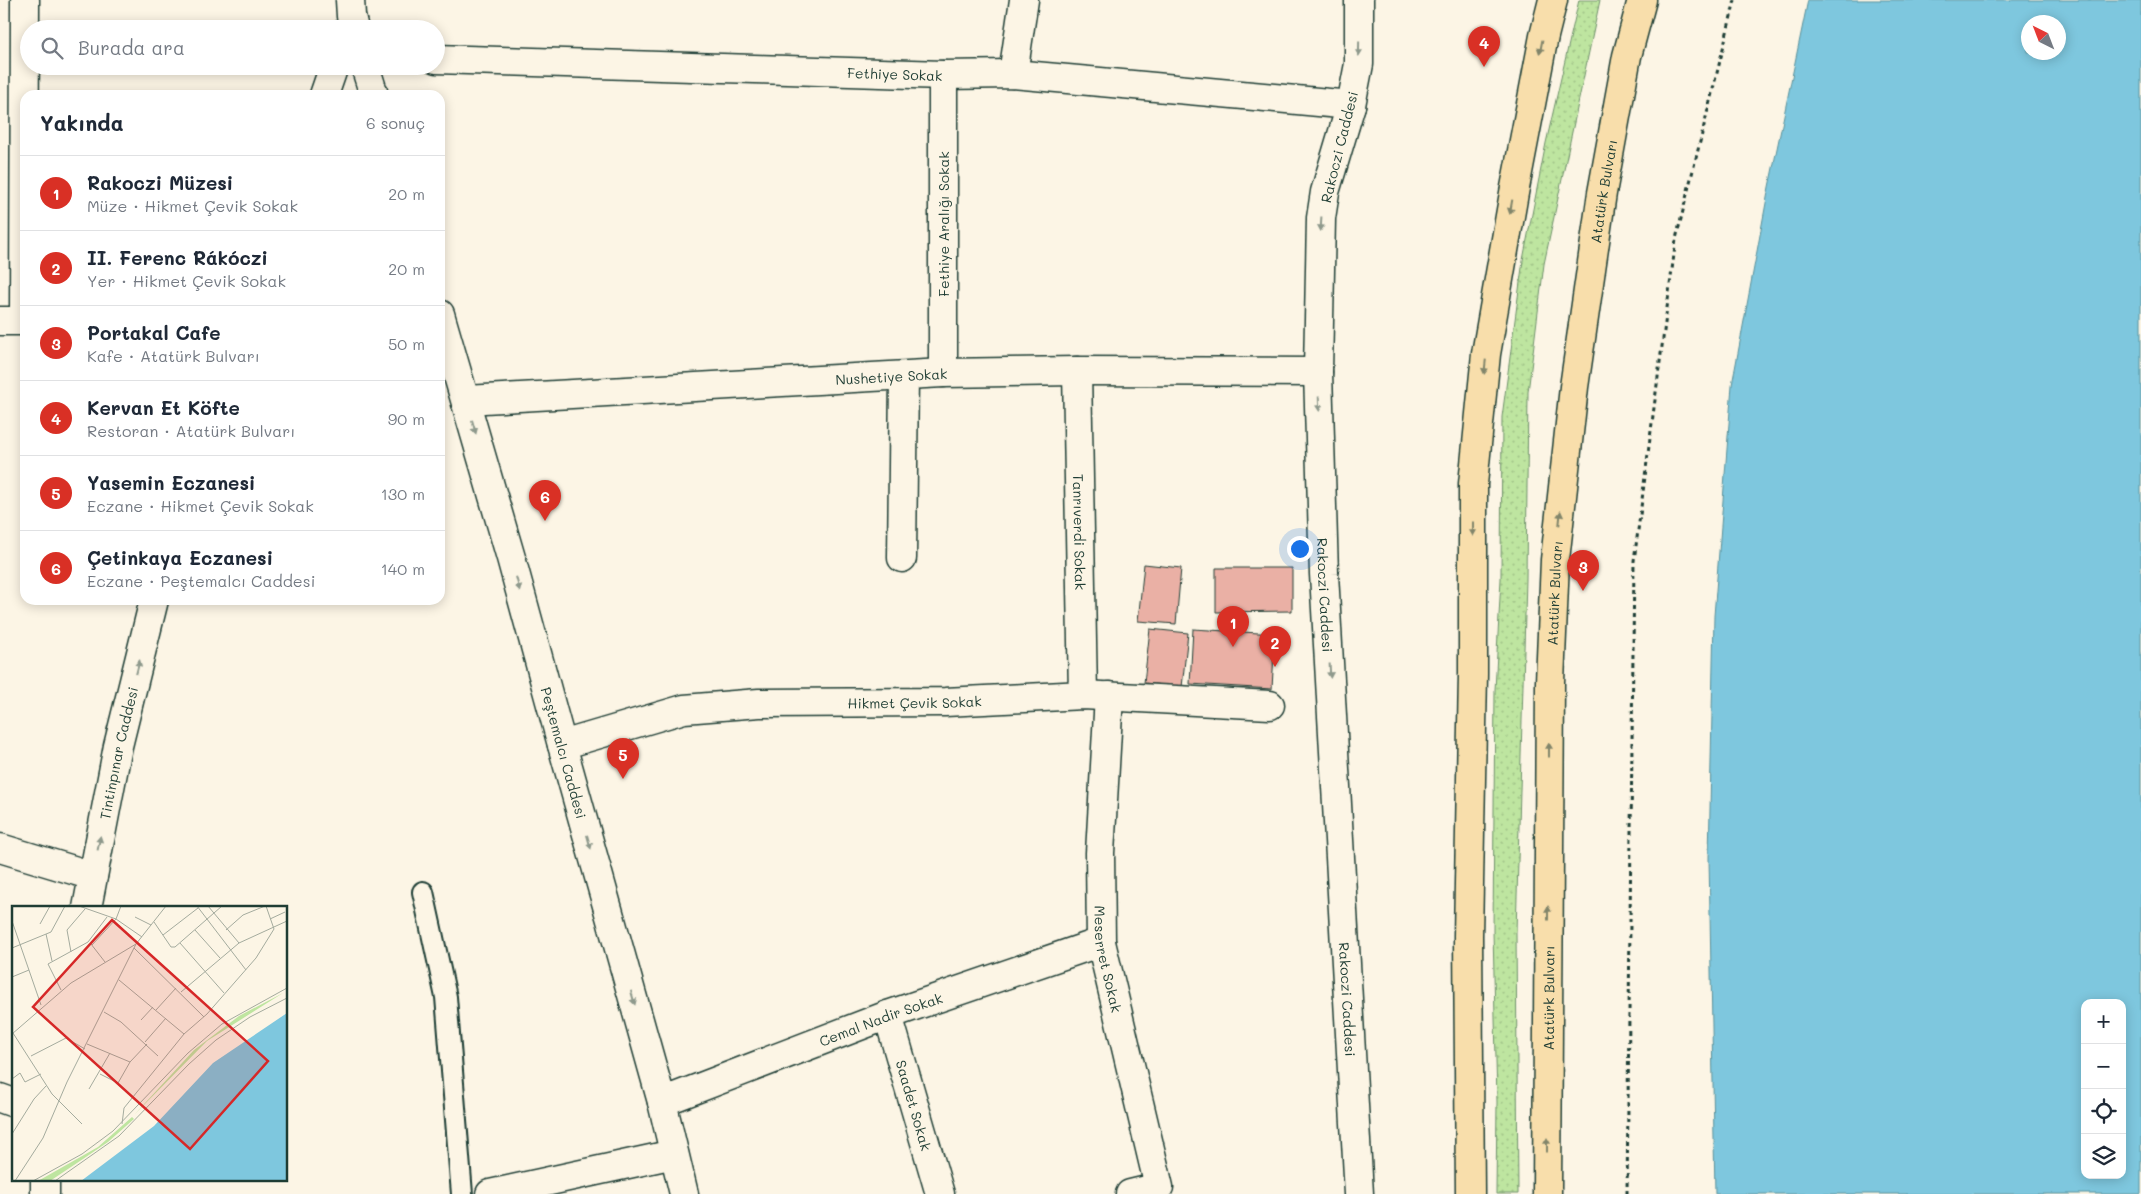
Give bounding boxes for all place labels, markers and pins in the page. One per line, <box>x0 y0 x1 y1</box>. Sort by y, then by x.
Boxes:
pin: 4 <box>1468 26 1500 67</box>
pin: 6 <box>529 480 561 521</box>
pin: 3 <box>1567 550 1599 591</box>
pin: 1 <box>1217 606 1249 647</box>
pin: 2 <box>1259 626 1291 667</box>
pin: 5 <box>607 738 639 779</box>

